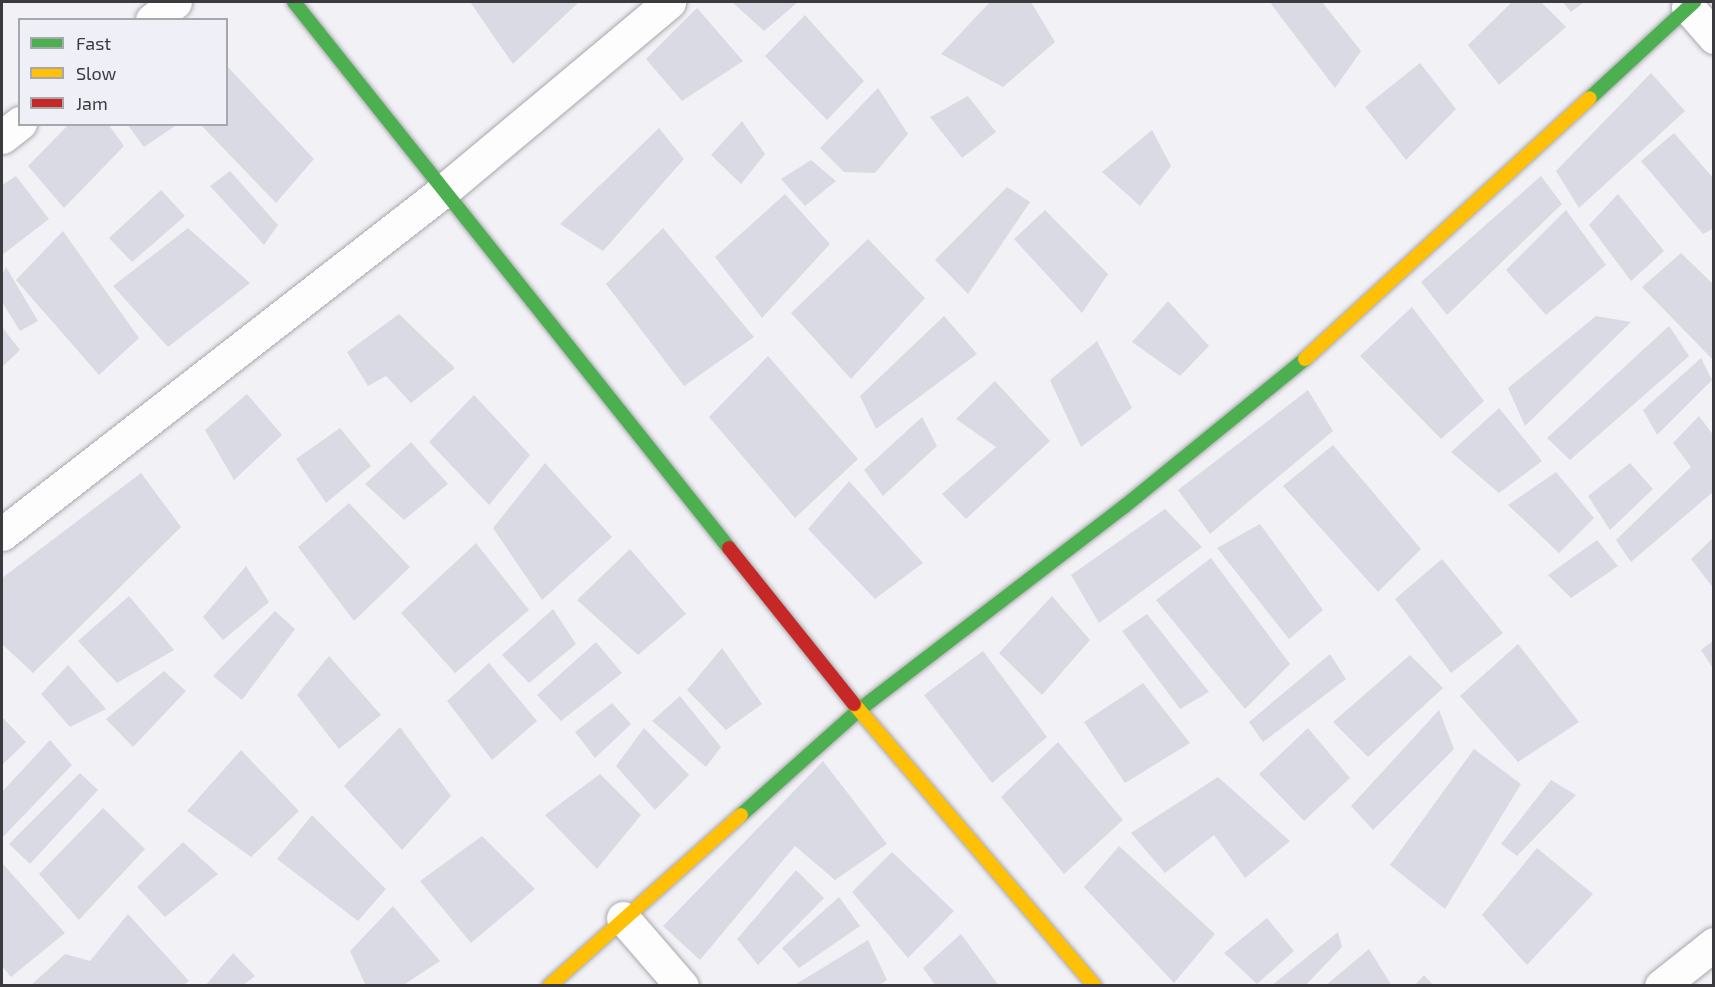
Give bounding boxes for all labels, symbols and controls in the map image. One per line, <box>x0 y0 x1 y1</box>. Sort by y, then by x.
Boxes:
legend <box>18 18 228 126</box>
text: Fast <box>76 32 111 54</box>
text: Slow <box>76 62 116 84</box>
text: Jam <box>76 92 108 114</box>

